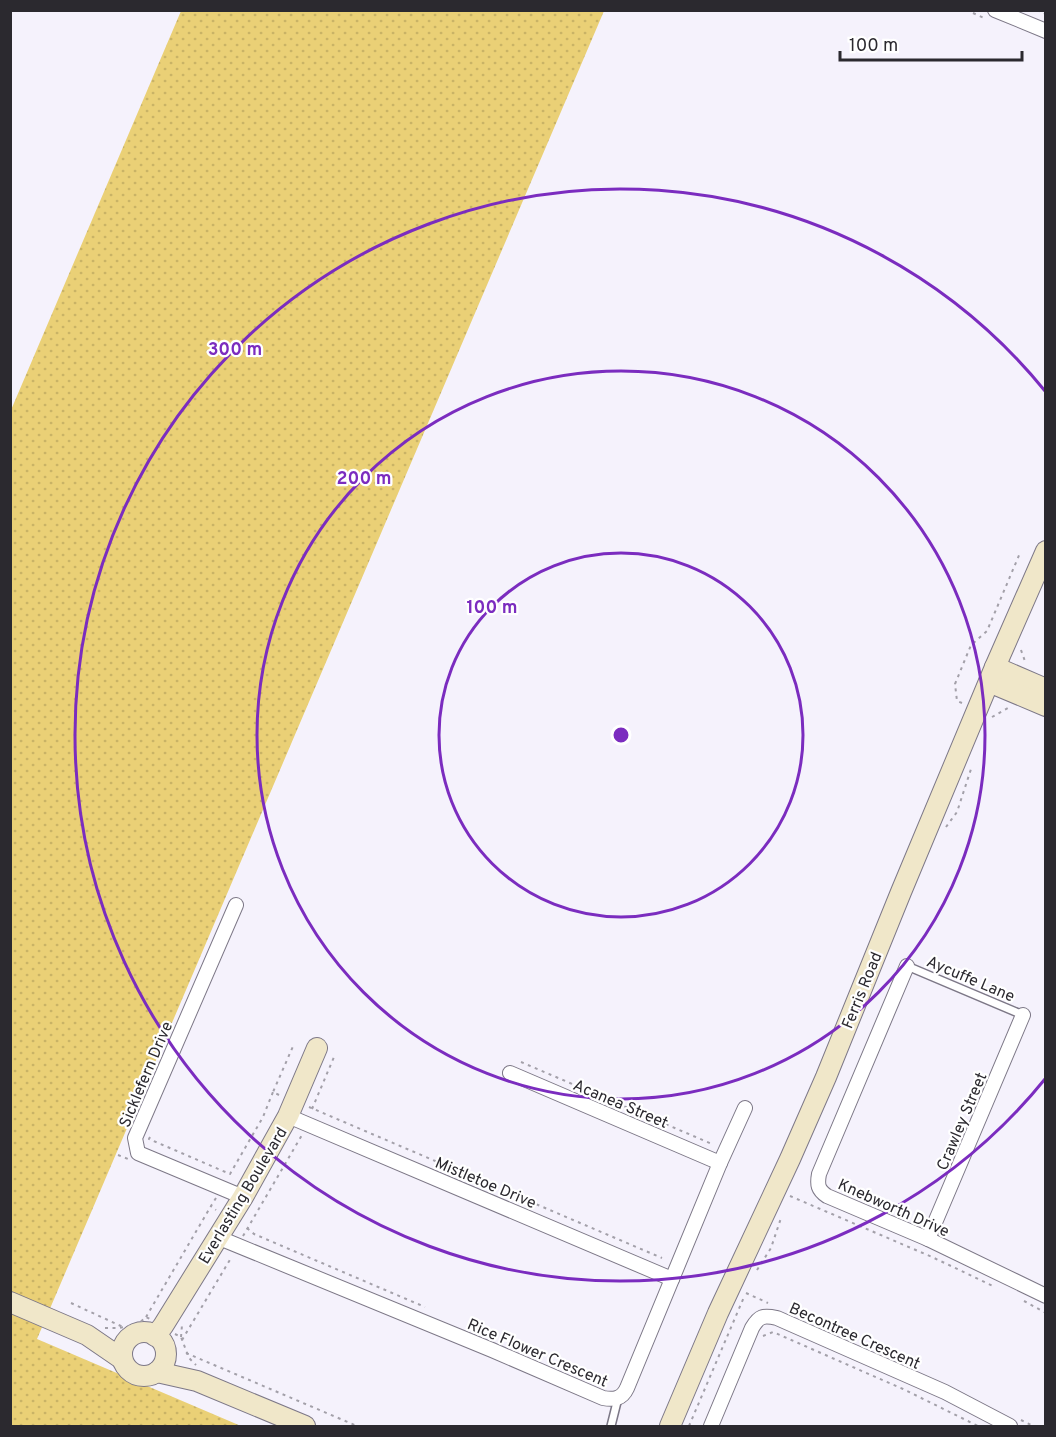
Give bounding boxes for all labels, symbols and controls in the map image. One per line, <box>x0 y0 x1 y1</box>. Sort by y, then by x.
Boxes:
scale bar <box>840 24 1022 62</box>
text: 100 m <box>849 35 898 58</box>
text: 300 m <box>208 339 262 362</box>
text: 200 m <box>336 468 392 491</box>
text: 100 m <box>466 597 518 620</box>
centre of rings <box>611 725 631 745</box>
street label: Ferris Road <box>838 949 887 1032</box>
street label: Aycuffe Lane <box>923 952 1017 1007</box>
street label: Sicklefern Drive <box>116 1019 178 1131</box>
street label: Crawley Street <box>933 1070 993 1174</box>
street label: Acanea Street <box>570 1076 671 1134</box>
street label: Everlasting Boulevard <box>195 1124 292 1268</box>
street label: Mistletoe Drive <box>432 1154 539 1214</box>
street label: Knebworth Drive <box>834 1175 952 1242</box>
street label: Becontree Crescent <box>786 1299 923 1375</box>
street label: Rice Flower Crescent <box>464 1315 611 1393</box>

